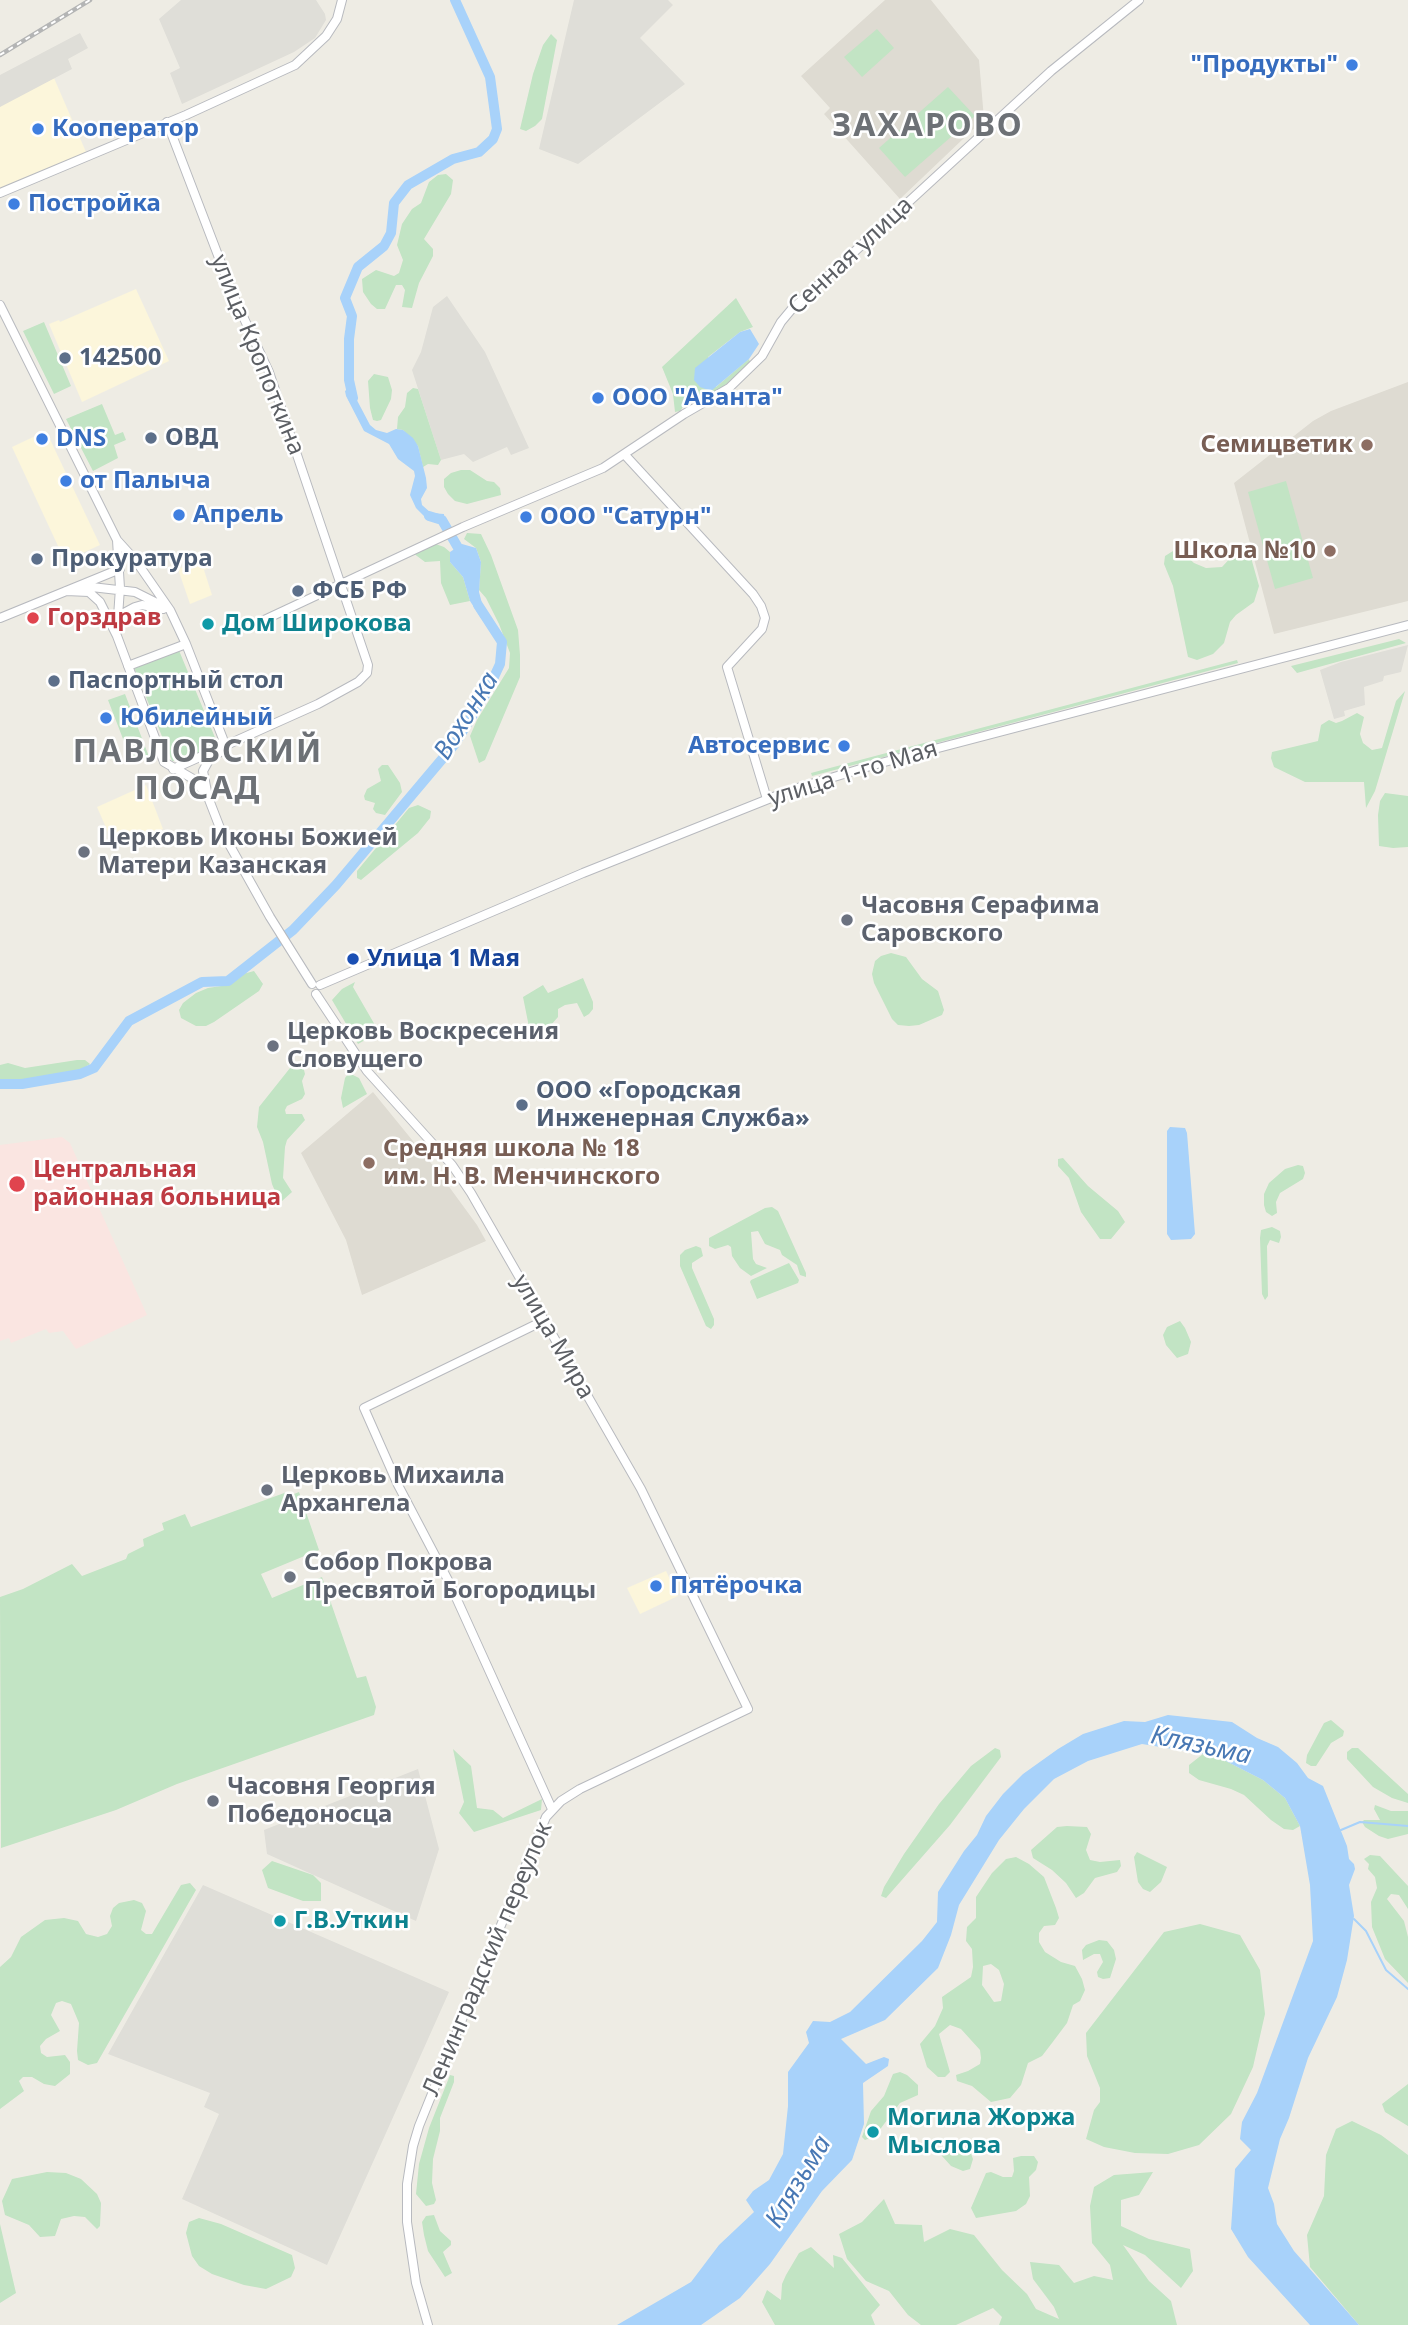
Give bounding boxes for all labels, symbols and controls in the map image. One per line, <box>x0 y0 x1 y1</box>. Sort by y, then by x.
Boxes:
place label: "Продукты" <box>1190 51 1338 79</box>
marker: "Продукты" <box>1344 57 1360 73</box>
district label: ЗАХАРОВО <box>833 108 1023 146</box>
place label: Кооператор <box>52 115 199 143</box>
marker: Кооператор <box>30 121 46 137</box>
place label: Постройка <box>28 190 161 218</box>
street label: Сенная улица <box>783 191 919 321</box>
marker: Постройка <box>6 196 22 212</box>
street label: улица Кропоткина <box>204 251 310 459</box>
place label: 142500 <box>79 344 161 372</box>
marker: 142500 <box>57 350 73 366</box>
place label: ООО "Аванта" <box>612 384 783 412</box>
marker: ООО "Аванта" <box>590 390 606 406</box>
place label: ОВД <box>165 424 218 452</box>
place label: DNS <box>56 425 106 453</box>
marker: ОВД <box>143 430 159 446</box>
marker: DNS <box>34 431 50 447</box>
place label: Семицветик <box>1200 431 1353 459</box>
marker: Семицветик <box>1359 437 1375 453</box>
place label: от Палыча <box>80 467 211 495</box>
marker: от Палыча <box>58 473 74 489</box>
place label: Апрель <box>193 501 284 529</box>
place label: ООО "Сатурн" <box>540 503 712 531</box>
marker: Апрель <box>171 507 187 523</box>
marker: ООО "Сатурн" <box>518 509 534 525</box>
place label: Школа №10 <box>1174 537 1316 565</box>
marker: Школа №10 <box>1322 543 1338 559</box>
place label: Прокуратура <box>51 545 213 573</box>
marker: Прокуратура <box>29 551 45 567</box>
place label: ФСБ РФ <box>312 577 407 605</box>
marker: ФСБ РФ <box>290 583 306 599</box>
place label: Горздрав <box>47 604 161 632</box>
marker: Горздрав <box>25 610 41 626</box>
place label: Дом Широкова <box>222 610 412 638</box>
marker: Дом Широкова <box>200 616 216 632</box>
water label: Вохонка <box>428 666 506 766</box>
place label: Паспортный стол <box>68 667 284 695</box>
marker: Паспортный стол <box>46 673 62 689</box>
place label: Юбилейный <box>120 704 273 732</box>
marker: Юбилейный <box>98 710 114 726</box>
place label: Автосервис <box>688 732 830 760</box>
district label: ПАВЛОВСКИЙ ПОСАД <box>74 734 322 809</box>
street label: улица 1-го Мая <box>765 735 941 813</box>
marker: Автосервис <box>836 738 852 754</box>
place label: Церковь Иконы Божией Матери Казанская <box>98 824 398 880</box>
marker: Церковь Иконы Божией Матери Казанская <box>76 844 92 860</box>
place label: Часовня Серафима Саровского <box>861 892 1100 948</box>
marker: Часовня Серафима Саровского <box>839 912 855 928</box>
place label: Улица 1 Мая <box>367 945 520 973</box>
marker: Улица 1 Мая <box>345 951 361 967</box>
place label: Церковь Воскресения Словущего <box>287 1018 559 1074</box>
marker: Церковь Воскресения Словущего <box>265 1038 281 1054</box>
place label: ООО «Городская Инженерная Служба» <box>536 1077 810 1133</box>
marker: ООО «Городская Инженерная Служба» <box>514 1097 530 1113</box>
place label: Средняя школа № 18 им. Н. В. Менчинского <box>383 1135 660 1191</box>
marker: Средняя школа № 18 им. Н. В. Менчинского <box>361 1155 377 1171</box>
place label: Центральная районная больница <box>33 1156 281 1212</box>
marker: Центральная районная больница <box>7 1174 27 1194</box>
street label: улица Мира <box>506 1270 600 1404</box>
place label: Церковь Михаила Архангела <box>281 1462 505 1518</box>
marker: Церковь Михаила Архангела <box>259 1482 275 1498</box>
place label: Собор Покрова Пресвятой Богородицы <box>304 1549 596 1605</box>
marker: Собор Покрова Пресвятой Богородицы <box>282 1569 298 1585</box>
place label: Пятёрочка <box>670 1572 803 1600</box>
marker: Пятёрочка <box>648 1578 664 1594</box>
water label: Клязьма <box>1148 1720 1254 1772</box>
place label: Часовня Георгия Победоносца <box>227 1773 435 1829</box>
marker: Часовня Георгия Победоносца <box>205 1793 221 1809</box>
street label: Ленинградский переулок <box>417 1818 559 2100</box>
place label: Г.В.Уткин <box>294 1907 410 1935</box>
marker: Г.В.Уткин <box>272 1913 288 1929</box>
place label: Могила Жоржа Мыслова <box>887 2104 1075 2160</box>
marker: Могила Жоржа Мыслова <box>865 2124 881 2140</box>
water label: Клязьма <box>759 2130 839 2234</box>

